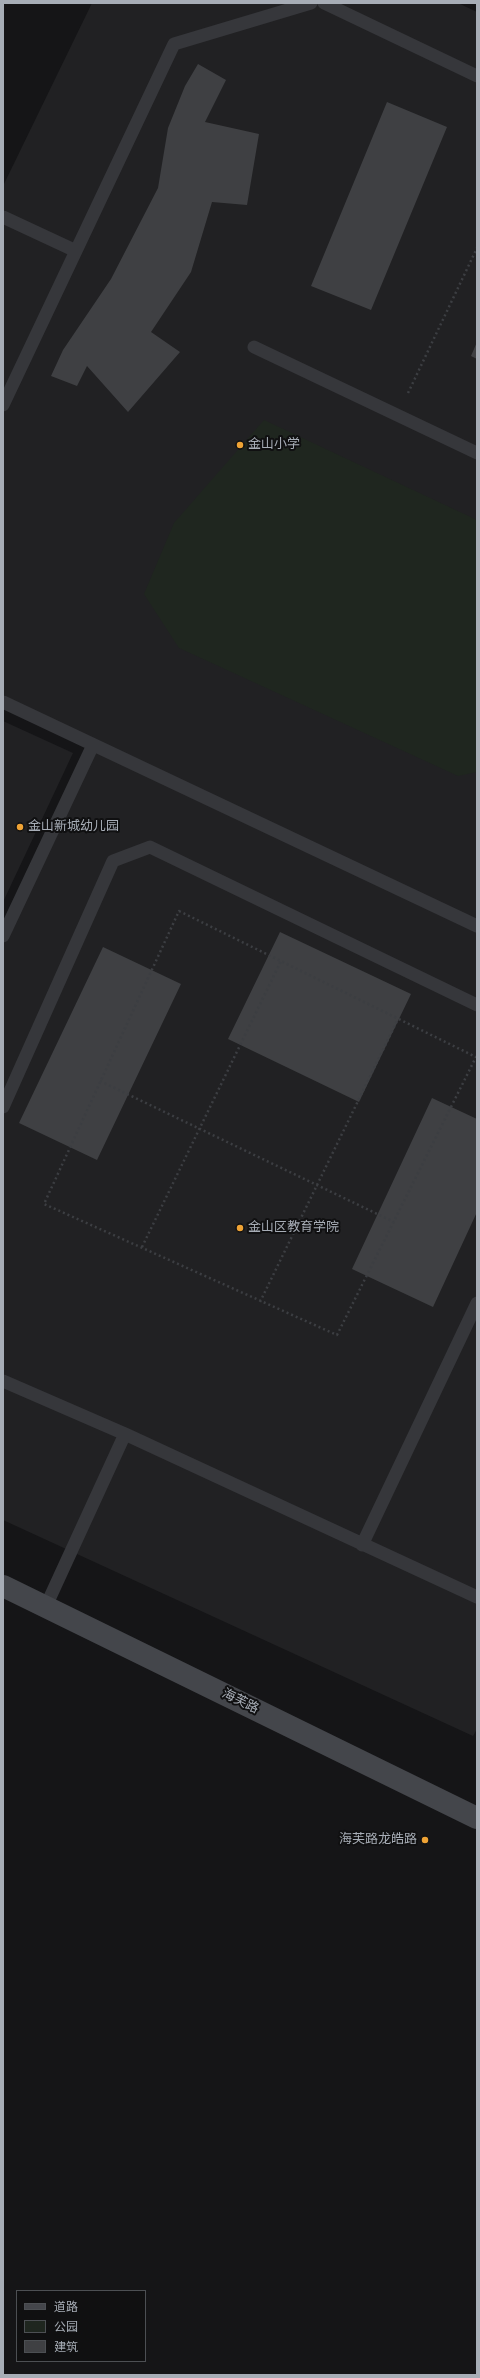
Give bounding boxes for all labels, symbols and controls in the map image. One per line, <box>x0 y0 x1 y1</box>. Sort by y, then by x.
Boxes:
place label: 金山小学 <box>248 437 300 453</box>
marker: 金山小学 <box>235 440 245 450</box>
place label: 金山新城幼儿园 <box>28 819 119 835</box>
marker: 金山新城幼儿园 <box>15 822 25 832</box>
place label: 金山区教育学院 <box>248 1220 339 1236</box>
marker: 金山区教育学院 <box>235 1223 245 1233</box>
street label: 海芙路 <box>219 1686 261 1718</box>
place label: 海芙路龙皓路 <box>339 1832 417 1848</box>
marker: 海芙路龙皓路 <box>420 1835 430 1845</box>
legend <box>16 2290 146 2362</box>
text: 道路 <box>54 2299 78 2316</box>
text: 公园 <box>54 2319 78 2336</box>
text: 建筑 <box>54 2339 78 2356</box>

